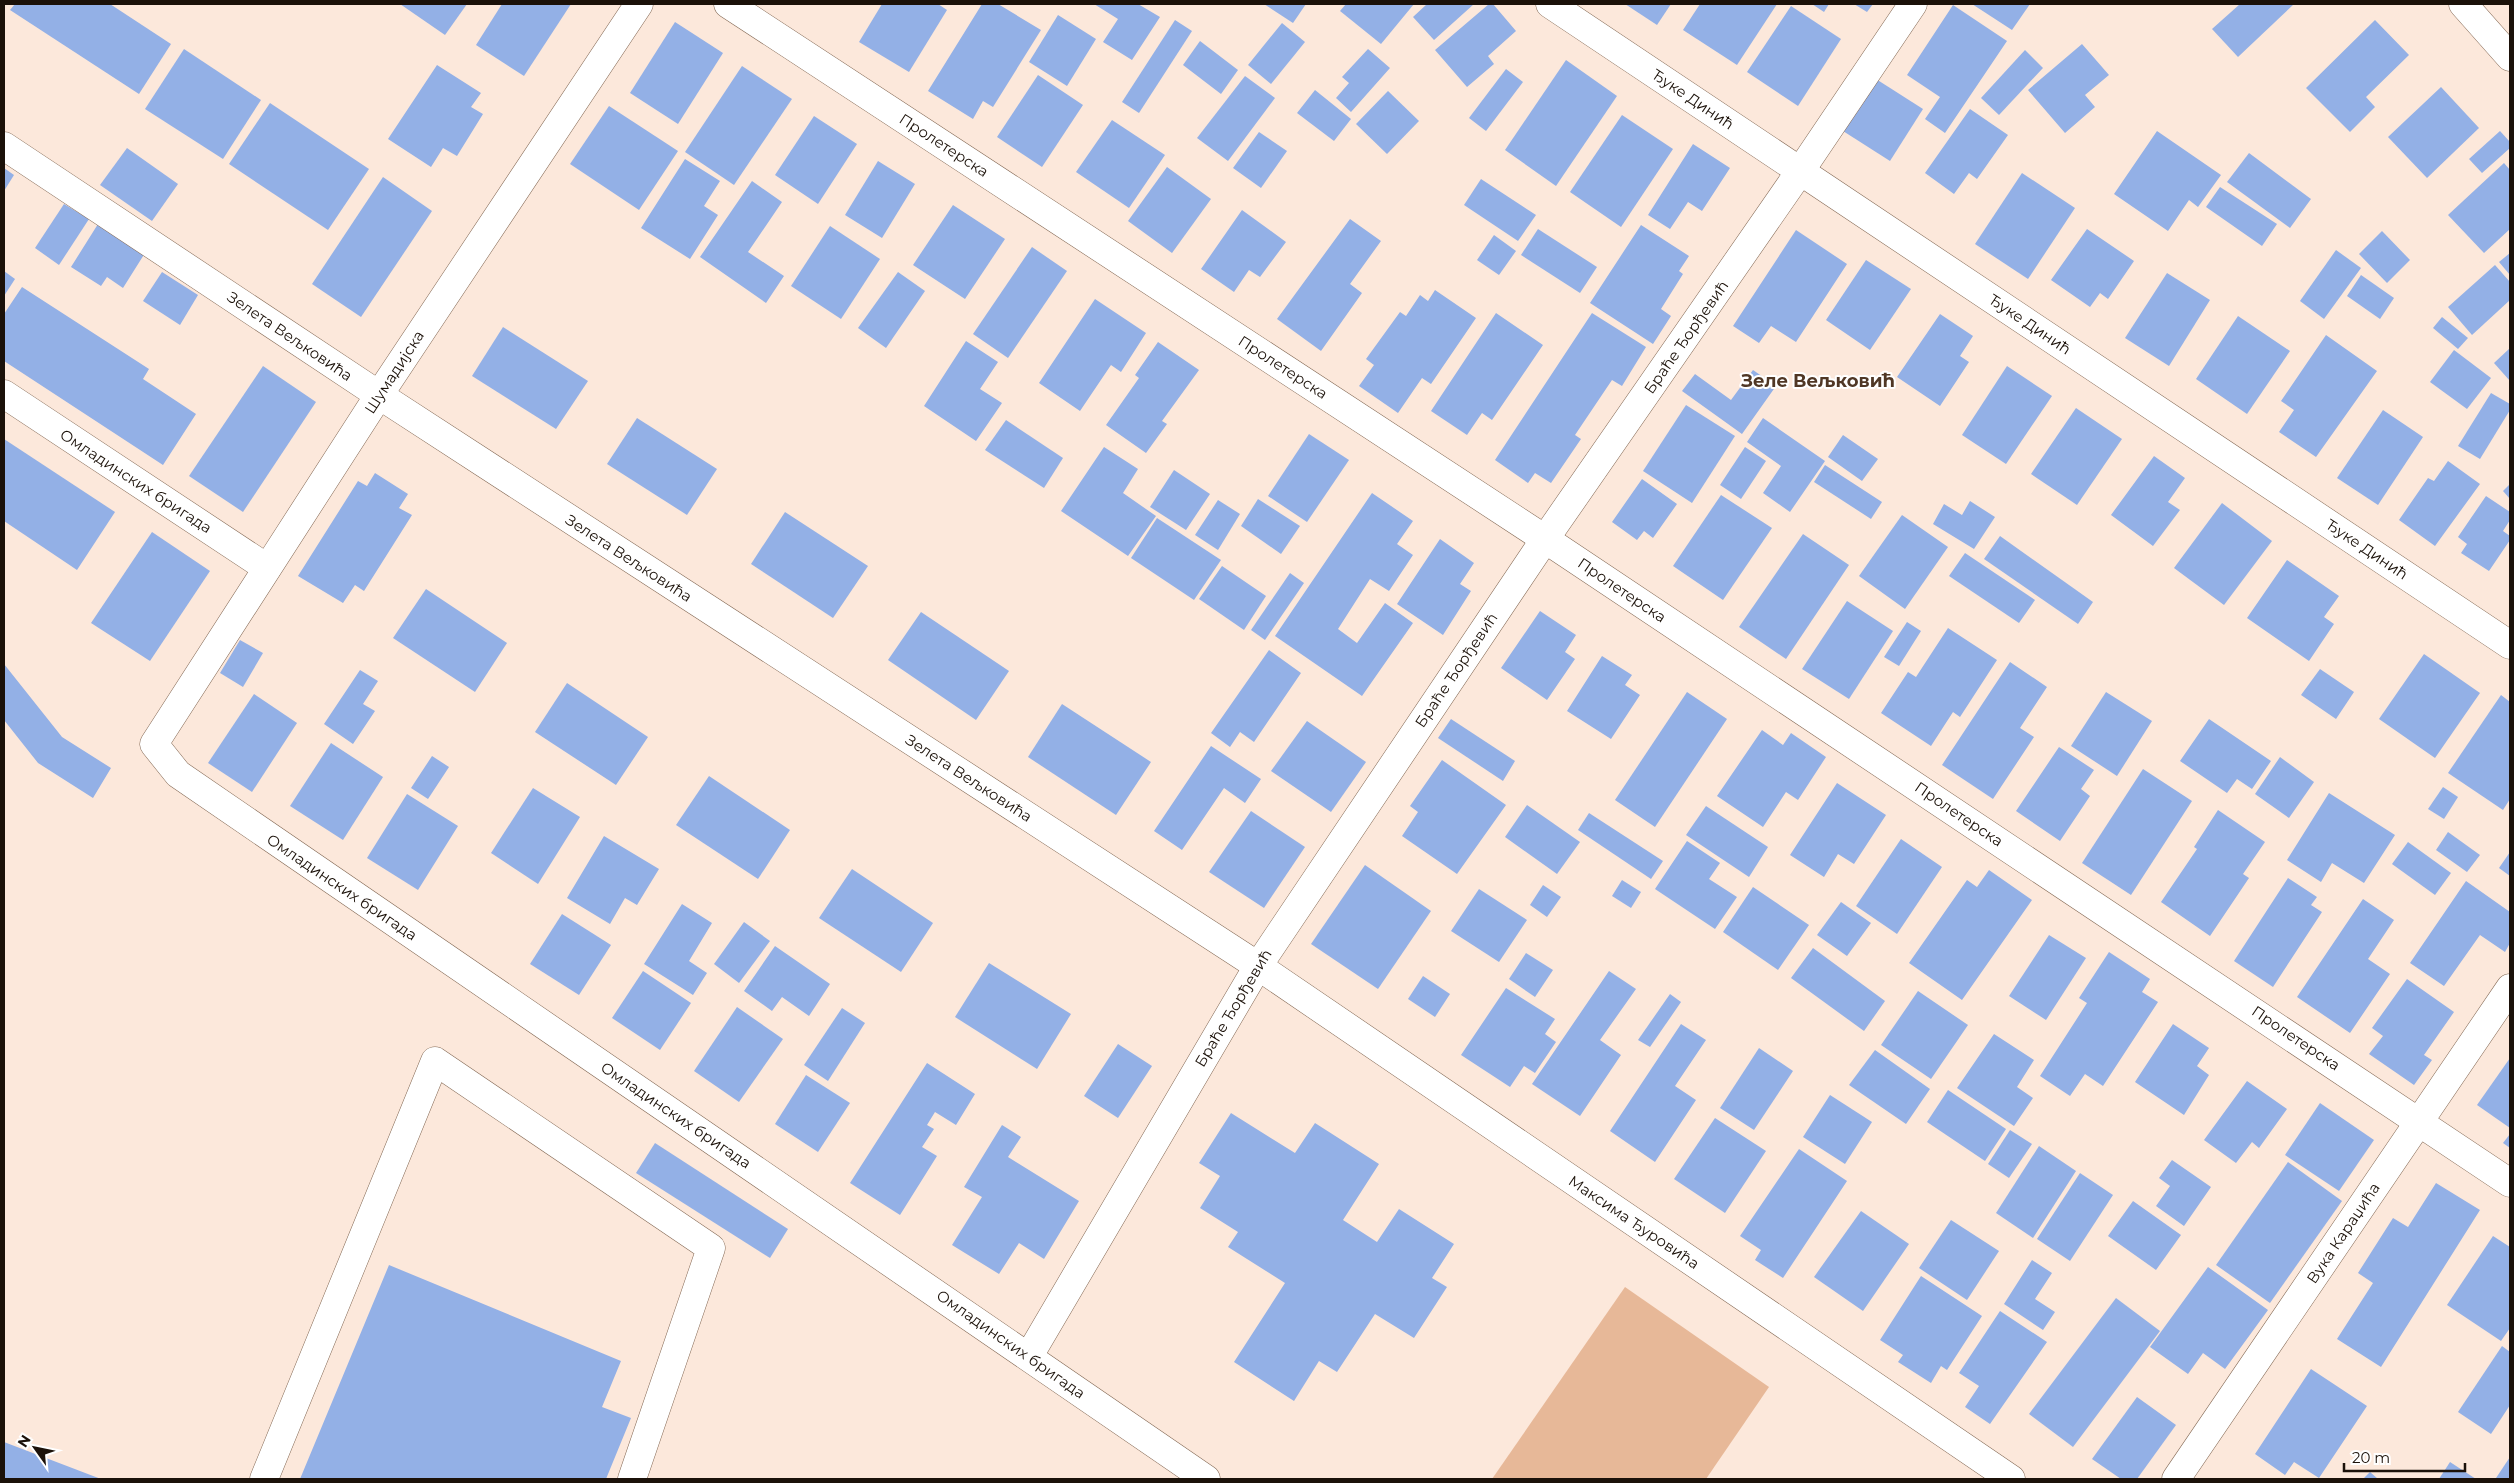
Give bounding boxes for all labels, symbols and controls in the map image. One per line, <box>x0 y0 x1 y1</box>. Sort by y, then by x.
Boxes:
street label: Ђуке Динић <box>1648 65 1738 133</box>
street label: Пролетерска <box>896 109 992 181</box>
street label: Браће Ђорђевић <box>1640 277 1732 397</box>
street label: Зелета Вељковића <box>224 287 356 385</box>
street label: Ђуке Динић <box>1985 290 2075 358</box>
street label: Шумадијска <box>360 327 428 417</box>
street label: Пролетерска <box>1235 331 1331 403</box>
district label: Зеле Вељковић <box>1740 370 1895 392</box>
street label: Омладинских бригада <box>57 425 215 537</box>
street label: Зелета Вељковића <box>562 510 696 606</box>
street label: Ђуке Динић <box>2322 515 2412 583</box>
street label: Пролетерска <box>1574 553 1670 627</box>
street label: Браће Ђорђевић <box>1411 609 1501 731</box>
street label: Зелета Вељковића <box>902 730 1036 826</box>
street label: Пролетерска <box>1911 777 2007 851</box>
street label: Омладинских бригада <box>263 830 421 944</box>
street label: Браће Ђорђевић <box>1190 946 1276 1070</box>
street label: Пролетерска <box>2248 1001 2344 1075</box>
street label: Омладинских бригада <box>597 1058 755 1172</box>
street label: Максима Ђуровића <box>1565 1171 1703 1273</box>
street label: Вука Караџића <box>2302 1179 2384 1287</box>
street label: Омладинских бригада <box>933 1285 1089 1403</box>
north arrow <box>10 1423 60 1473</box>
text: N <box>13 1431 35 1451</box>
scale bar <box>2344 1440 2465 1472</box>
text: 20 m <box>2352 1448 2390 1467</box>

